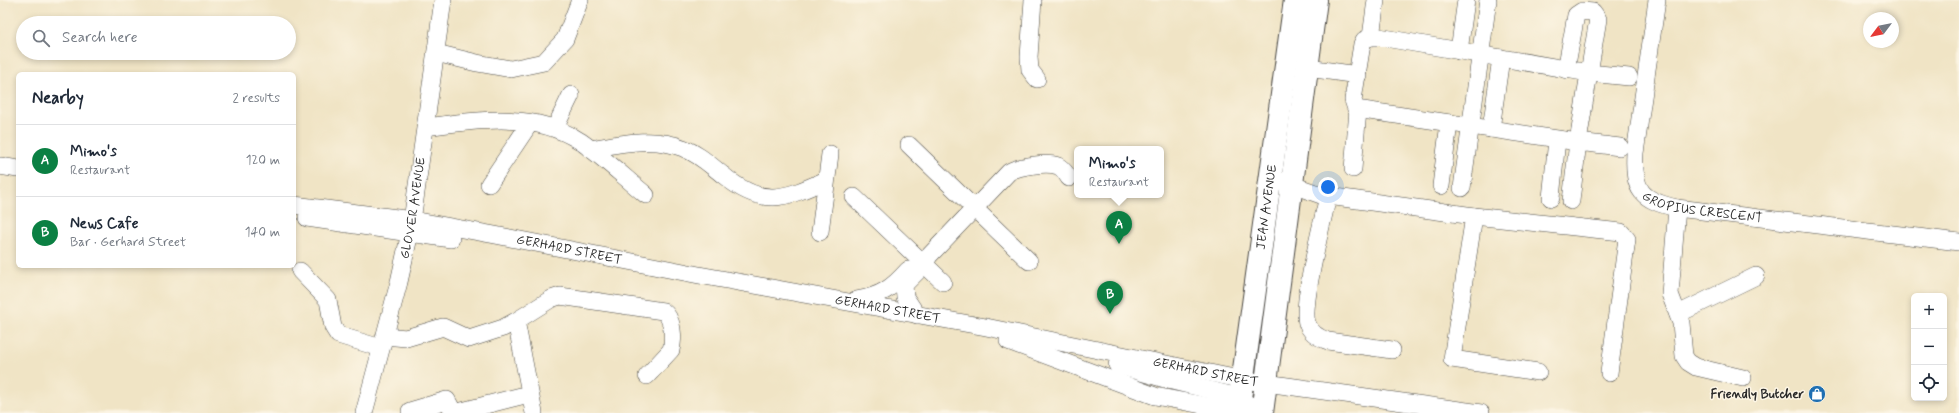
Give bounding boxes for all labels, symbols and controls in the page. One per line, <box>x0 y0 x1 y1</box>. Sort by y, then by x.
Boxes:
north arrow <box>1863 12 1899 48</box>
search box <box>16 16 296 60</box>
icon: search <box>30 27 52 49</box>
text: Search here <box>62 28 138 48</box>
text: Nearby <box>32 87 84 109</box>
text: 2 results <box>233 90 280 107</box>
text: Mimo's <box>70 142 117 162</box>
popup <box>1074 146 1164 198</box>
text: A <box>41 152 49 169</box>
text: 120 m <box>246 152 280 169</box>
text: Mimo's <box>1089 154 1136 174</box>
street label: GLOVER AVENUE <box>396 156 429 260</box>
text: Restaurant <box>70 162 130 179</box>
street label: JEAN AVENUE <box>1252 163 1281 251</box>
text: Restaurant <box>1089 174 1149 191</box>
your location <box>1318 177 1338 197</box>
street label: GROPIUS CRESCENT <box>1639 187 1764 227</box>
pin: A <box>1106 211 1132 244</box>
text: News Cafe <box>70 214 138 234</box>
text: B <box>41 224 49 241</box>
text: 140 m <box>245 224 280 241</box>
street label: GERHARD STREET <box>515 231 624 268</box>
text: Bar · Gerhard Street <box>70 234 186 251</box>
pin: B <box>1097 281 1123 314</box>
street label: GERHARD STREET <box>833 291 942 327</box>
map controls <box>1911 293 1947 401</box>
button: + <box>1911 293 1947 329</box>
button: − <box>1911 329 1947 365</box>
street label: GERHARD STREET <box>1151 353 1259 390</box>
button: locate <box>1911 365 1947 401</box>
shop icon: Friendly Butcher <box>1807 384 1827 404</box>
place label: Friendly Butcher <box>1711 386 1805 403</box>

